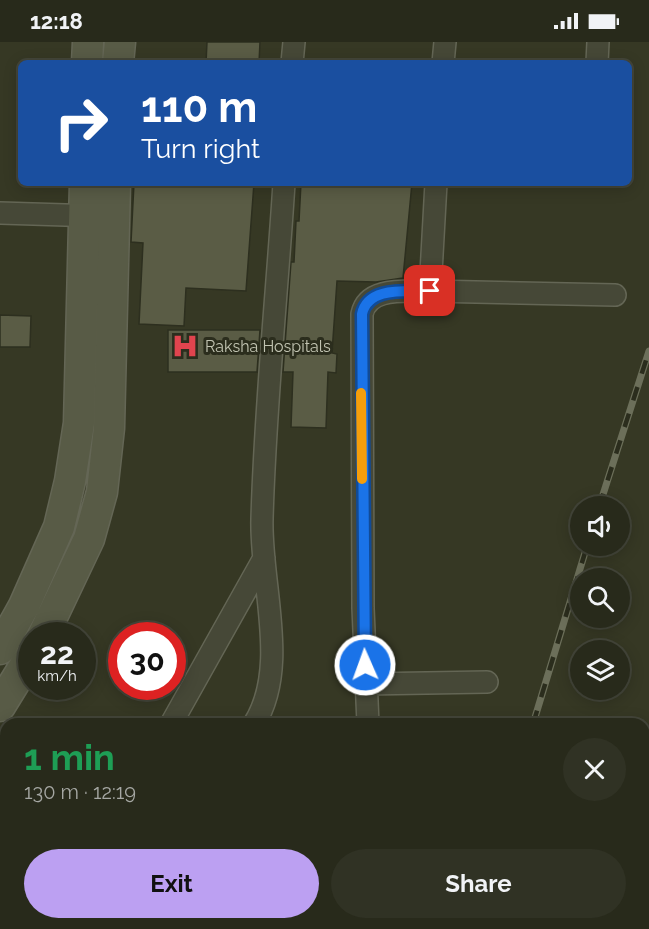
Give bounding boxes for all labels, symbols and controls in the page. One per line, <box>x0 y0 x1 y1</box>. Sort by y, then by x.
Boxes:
text: 12:18 <box>30 8 83 34</box>
text: 110 m <box>141 83 257 132</box>
icon: right <box>42 84 120 162</box>
text: Turn right <box>141 133 260 164</box>
pin <box>404 265 455 316</box>
icon: arrive <box>413 274 446 307</box>
hospital icon: Raksha Hospitals <box>170 331 200 361</box>
place label: Raksha Hospitals <box>205 337 331 356</box>
map controls <box>570 496 630 700</box>
button: sound <box>570 496 630 556</box>
button: search <box>570 568 630 628</box>
speed limit sign: 30 <box>108 622 186 700</box>
position arrow <box>333 633 397 697</box>
text: 22 <box>40 636 74 671</box>
button: layers <box>570 640 630 700</box>
text: km/h <box>37 667 77 685</box>
text: 1 min <box>24 736 115 778</box>
button: close <box>563 738 626 801</box>
text: 130 m · 12:19 <box>24 780 136 804</box>
button: Exit <box>24 849 319 918</box>
button: Share <box>331 849 626 918</box>

